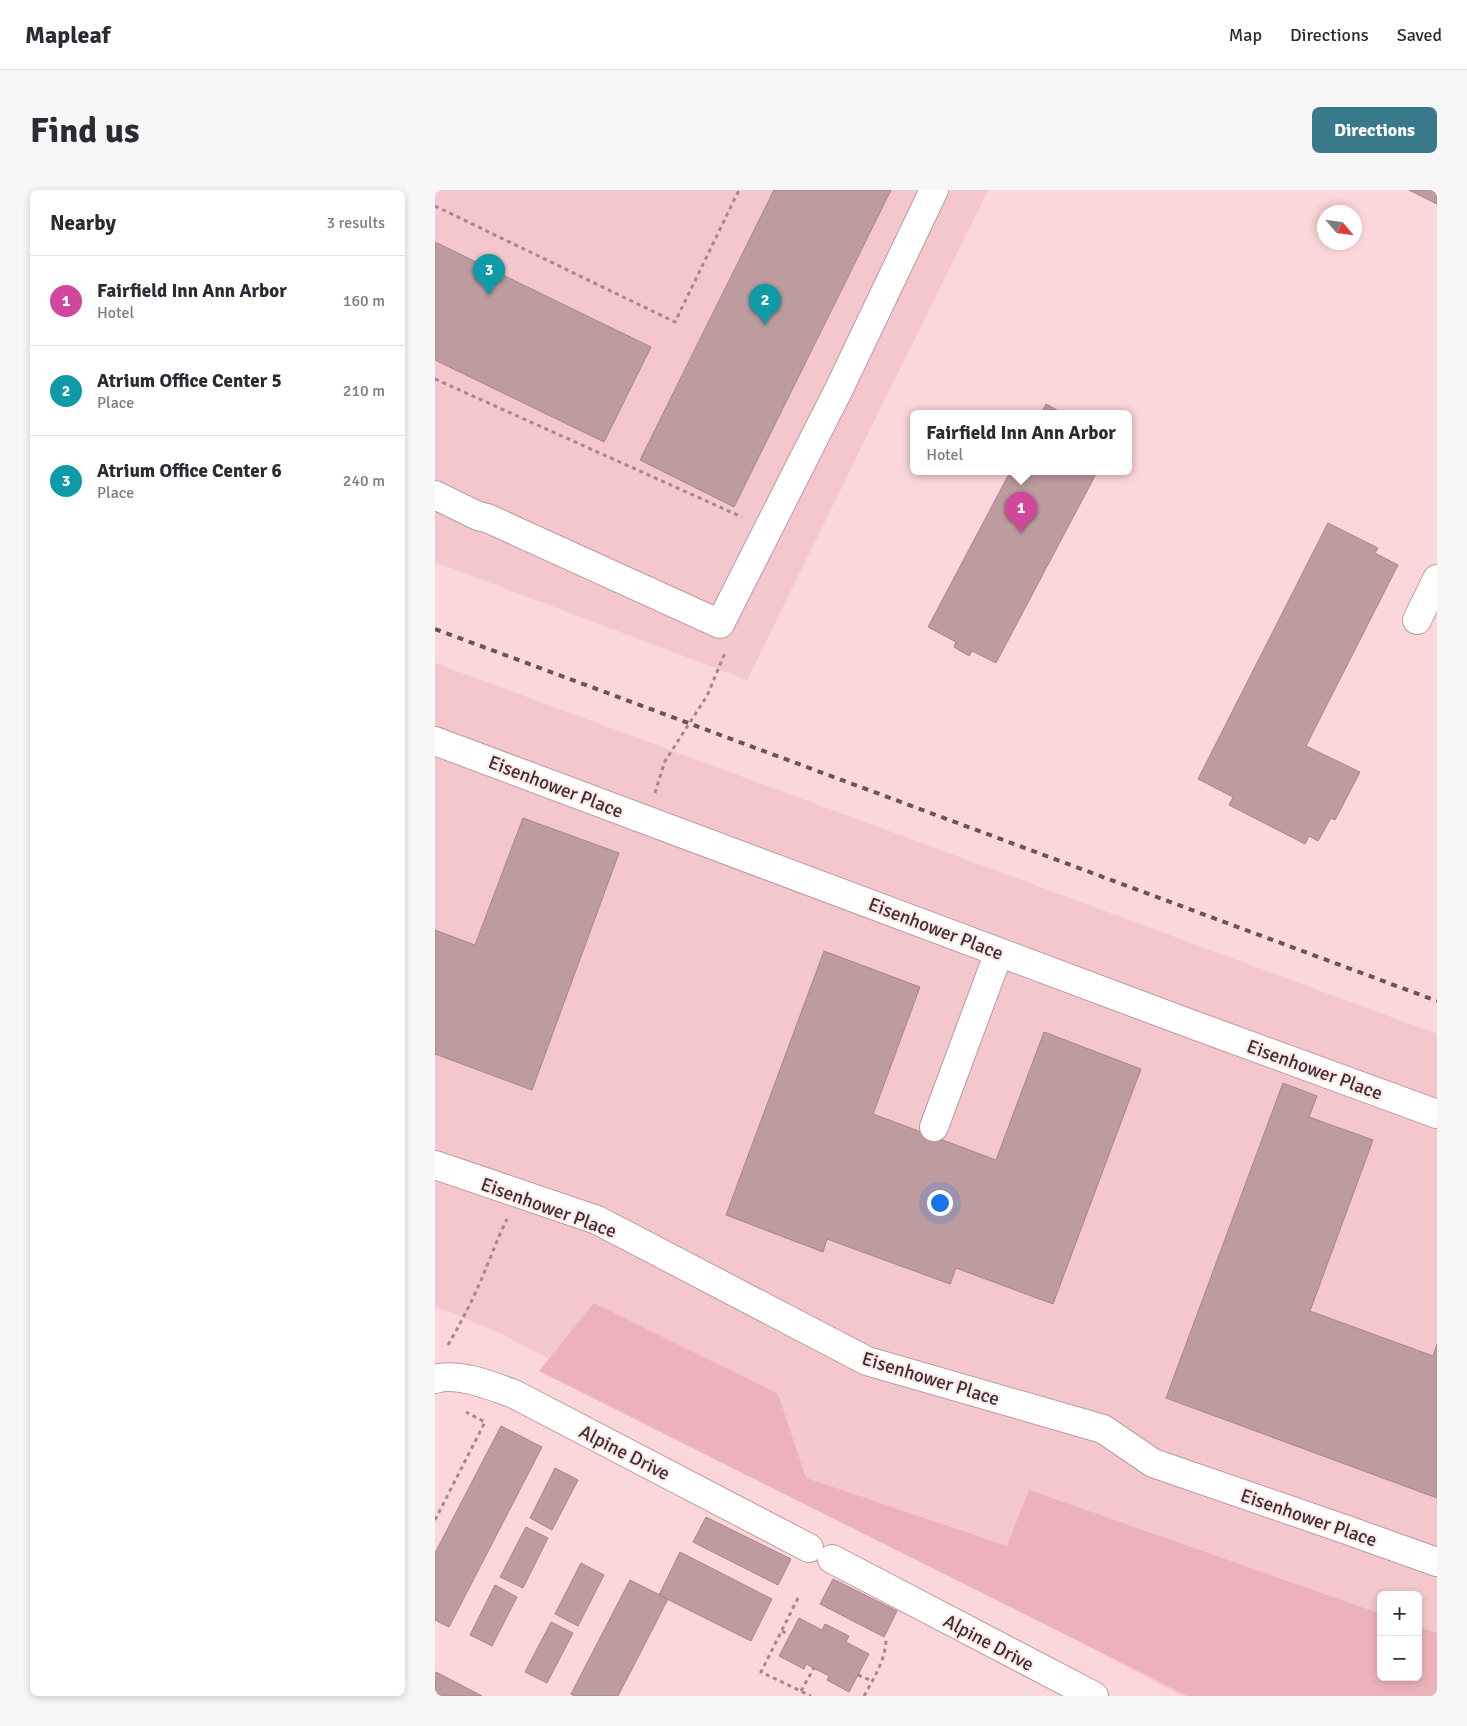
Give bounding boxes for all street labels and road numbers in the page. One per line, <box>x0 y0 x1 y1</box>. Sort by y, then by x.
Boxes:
street label: Eisenhower Place <box>485 750 627 824</box>
street label: Eisenhower Place <box>865 892 1007 966</box>
street label: Eisenhower Place <box>1244 1034 1386 1106</box>
street label: Eisenhower Place <box>478 1172 620 1244</box>
street label: Eisenhower Place <box>859 1347 1002 1411</box>
street label: Alpine Drive <box>575 1420 674 1486</box>
street label: Eisenhower Place <box>1237 1483 1380 1553</box>
street label: Alpine Drive <box>939 1609 1038 1677</box>

